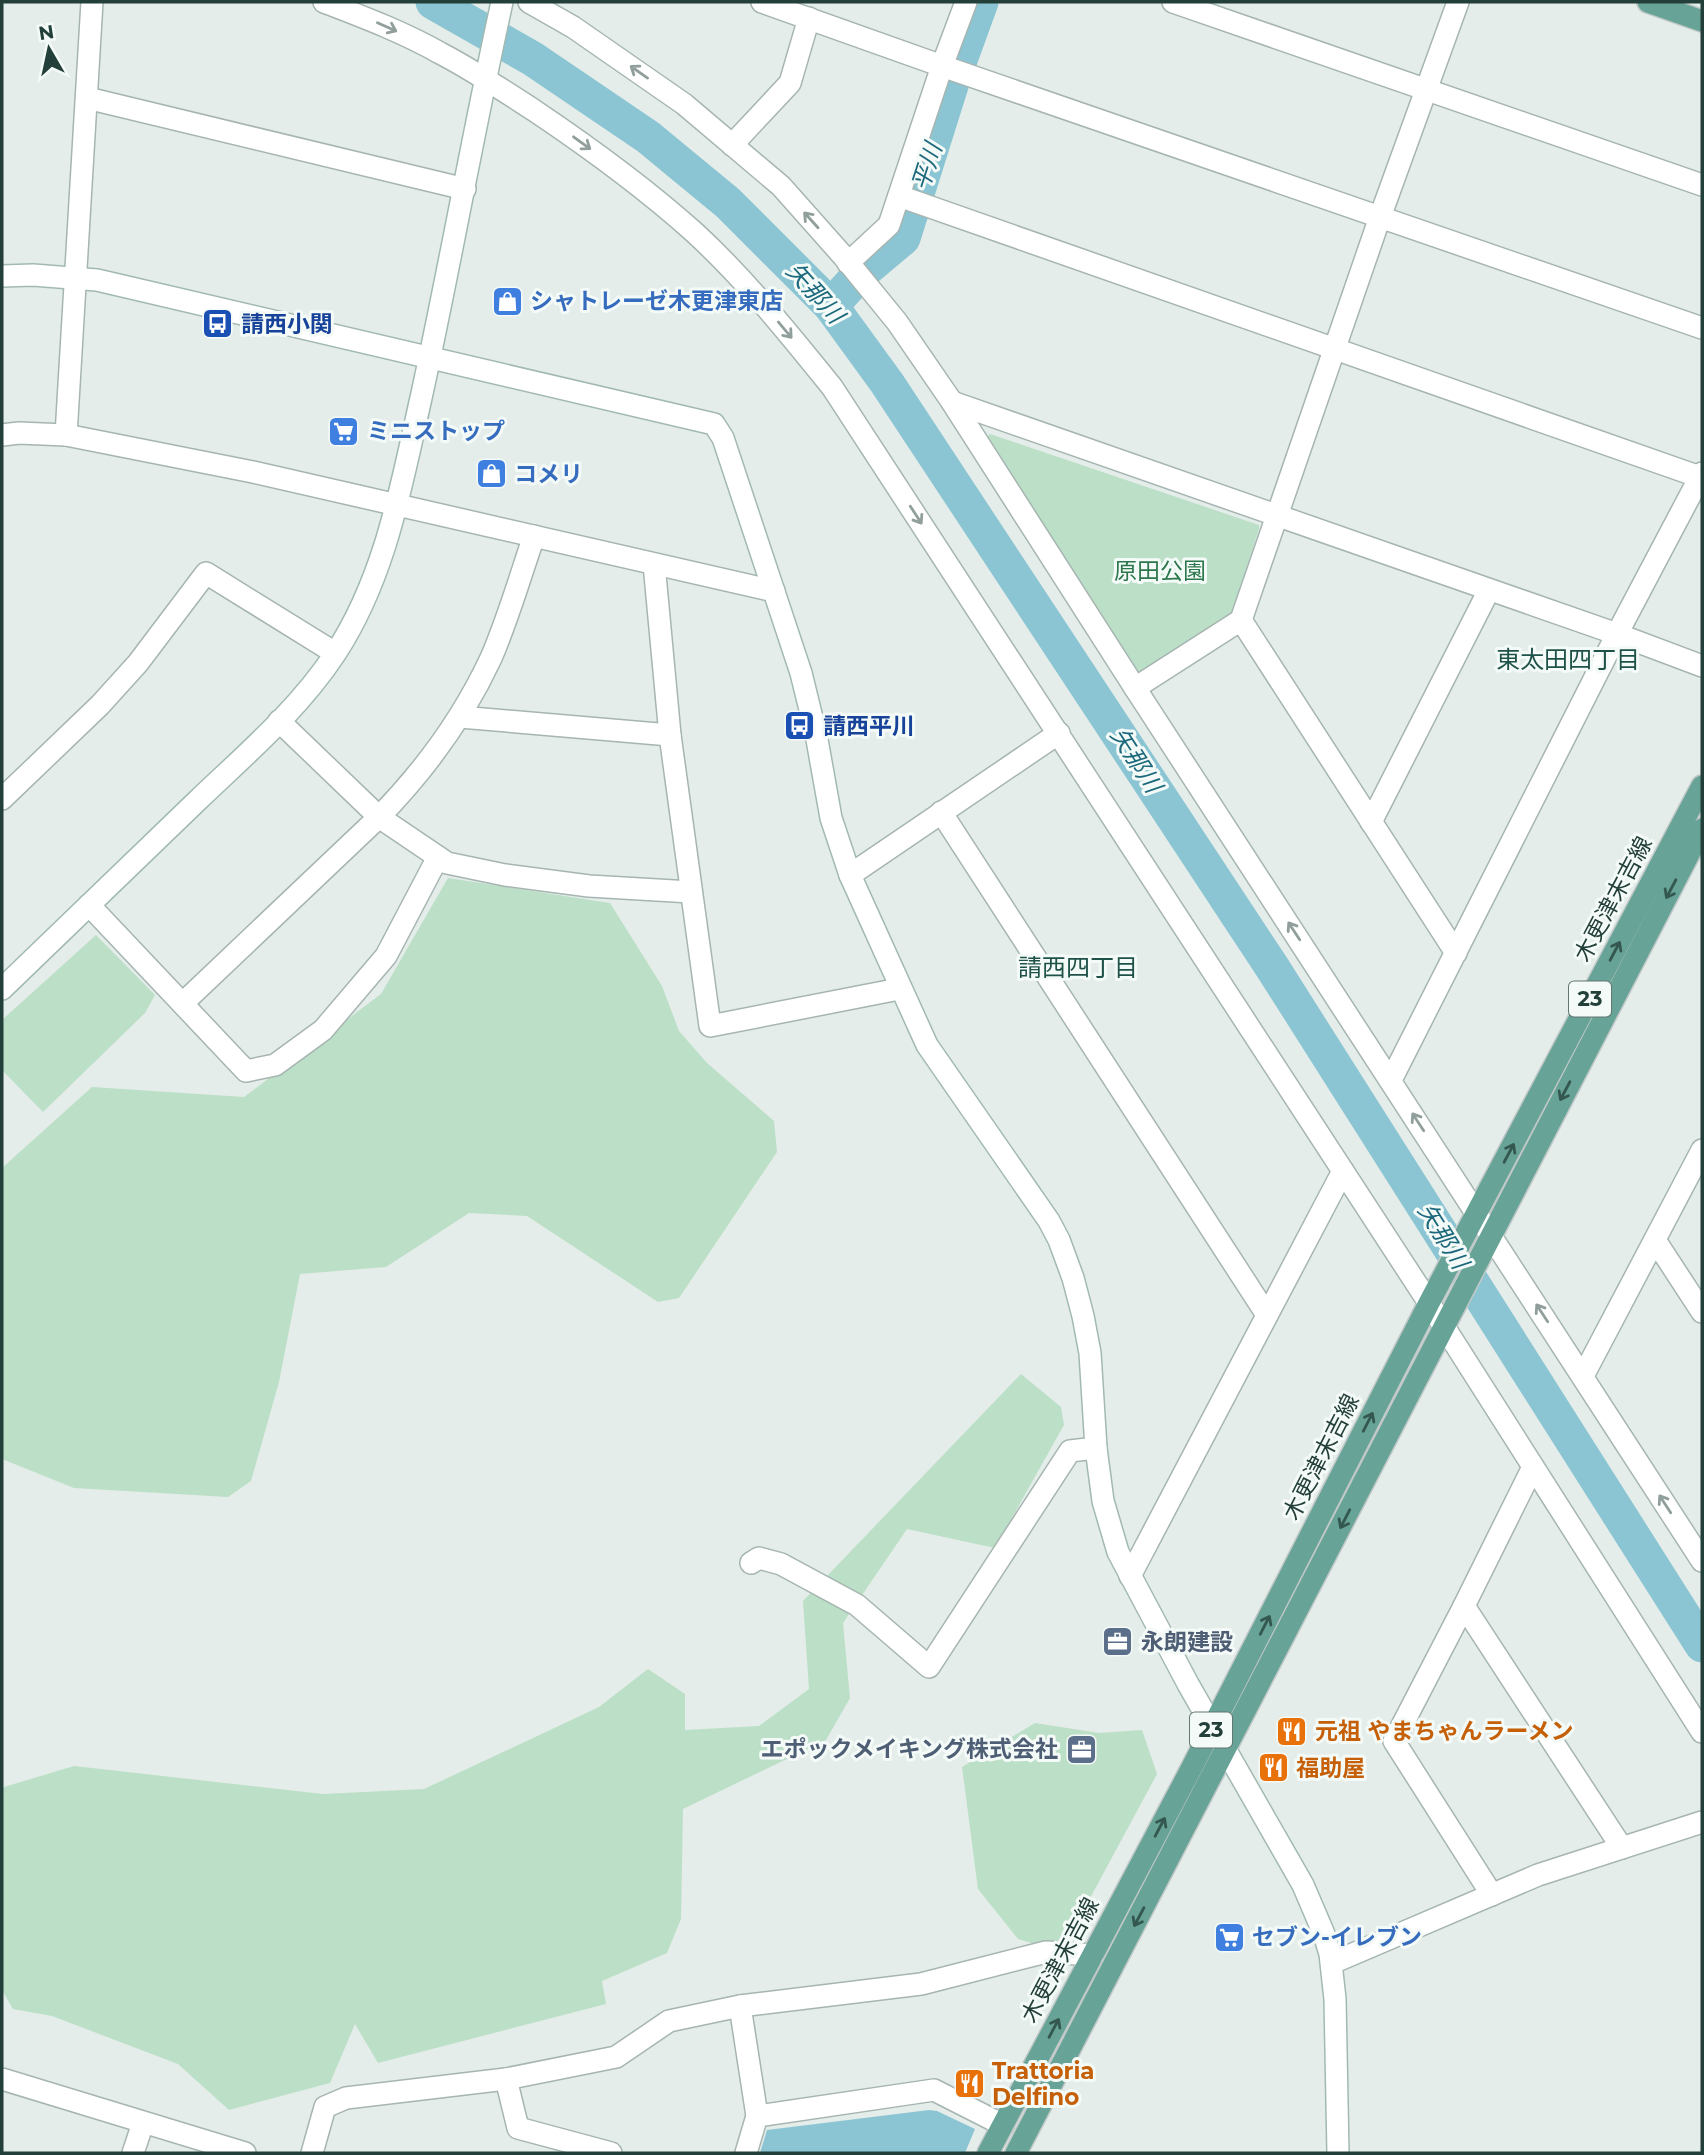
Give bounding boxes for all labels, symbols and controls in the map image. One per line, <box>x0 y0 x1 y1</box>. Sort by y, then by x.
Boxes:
north arrow <box>14 14 84 84</box>
text: N <box>37 20 56 45</box>
one-way arrow <box>376 21 397 34</box>
one-way arrow <box>630 65 649 79</box>
one-way arrow <box>572 136 591 151</box>
water label: 平川 <box>905 137 949 194</box>
one-way arrow <box>803 212 819 230</box>
water label: 矢那川 <box>781 256 852 331</box>
shop icon: シャトレーゼ木更津東店 <box>490 284 524 318</box>
place label: シャトレーゼ木更津東店 <box>530 287 783 315</box>
bus stop icon: 請西小関 <box>201 307 235 341</box>
place label: 請西小関 <box>241 310 333 338</box>
one-way arrow <box>778 320 793 338</box>
supermarket icon: ミニストップ <box>327 414 361 448</box>
place label: ミニストップ <box>367 417 505 445</box>
shop icon: コメリ <box>474 457 508 491</box>
place label: コメリ <box>514 460 583 488</box>
one-way arrow <box>910 505 924 525</box>
park label: 原田公園 <box>1114 557 1206 585</box>
district label: 東太田四丁目 <box>1496 645 1640 674</box>
bus stop icon: 請西平川 <box>783 709 817 743</box>
place label: 請西平川 <box>823 712 915 740</box>
water label: 矢那川 <box>1105 722 1170 800</box>
street label: 木更津末吉線 <box>1568 832 1658 966</box>
one-way arrow <box>1663 879 1677 899</box>
one-way arrow <box>1287 922 1301 941</box>
one-way arrow <box>1609 941 1622 962</box>
district label: 請西四丁目 <box>1018 953 1138 982</box>
road number: 23 <box>1569 982 1611 1016</box>
one-way arrow <box>1558 1080 1571 1101</box>
one-way arrow <box>1411 1112 1425 1132</box>
one-way arrow <box>1503 1143 1516 1164</box>
water label: 矢那川 <box>1412 1198 1476 1276</box>
one-way arrow <box>1534 1303 1548 1323</box>
street label: 木更津末吉線 <box>1277 1389 1365 1525</box>
one-way arrow <box>1362 1412 1376 1433</box>
one-way arrow <box>1658 1494 1672 1514</box>
one-way arrow <box>1338 1509 1352 1529</box>
one-way arrow <box>1258 1615 1272 1635</box>
office icon: 永朗建設 <box>1101 1625 1135 1659</box>
place label: 永朗建設 <box>1141 1628 1233 1656</box>
road number: 23 <box>1190 1712 1232 1748</box>
restaurant icon: 元祖 やまちゃんラーメン <box>1275 1714 1309 1748</box>
place label: 元祖 やまちゃんラーメン <box>1315 1717 1574 1745</box>
office icon: エポックメイキング株式会社 <box>1064 1732 1098 1766</box>
place label: エポックメイキング株式会社 <box>761 1735 1058 1763</box>
restaurant icon: 福助屋 <box>1256 1751 1290 1785</box>
place label: 福助屋 <box>1296 1754 1365 1782</box>
one-way arrow <box>1154 1817 1168 1838</box>
street label: 木更津末吉線 <box>1015 1893 1105 2027</box>
one-way arrow <box>1132 1906 1145 1927</box>
supermarket icon: セブン-イレブン <box>1212 1920 1246 1954</box>
place label: セブン-イレブン <box>1252 1923 1422 1951</box>
one-way arrow <box>1048 2018 1062 2039</box>
place label: Trattoria Delfino <box>992 2057 1095 2111</box>
restaurant icon: Trattoria Delfino <box>952 2067 986 2101</box>

